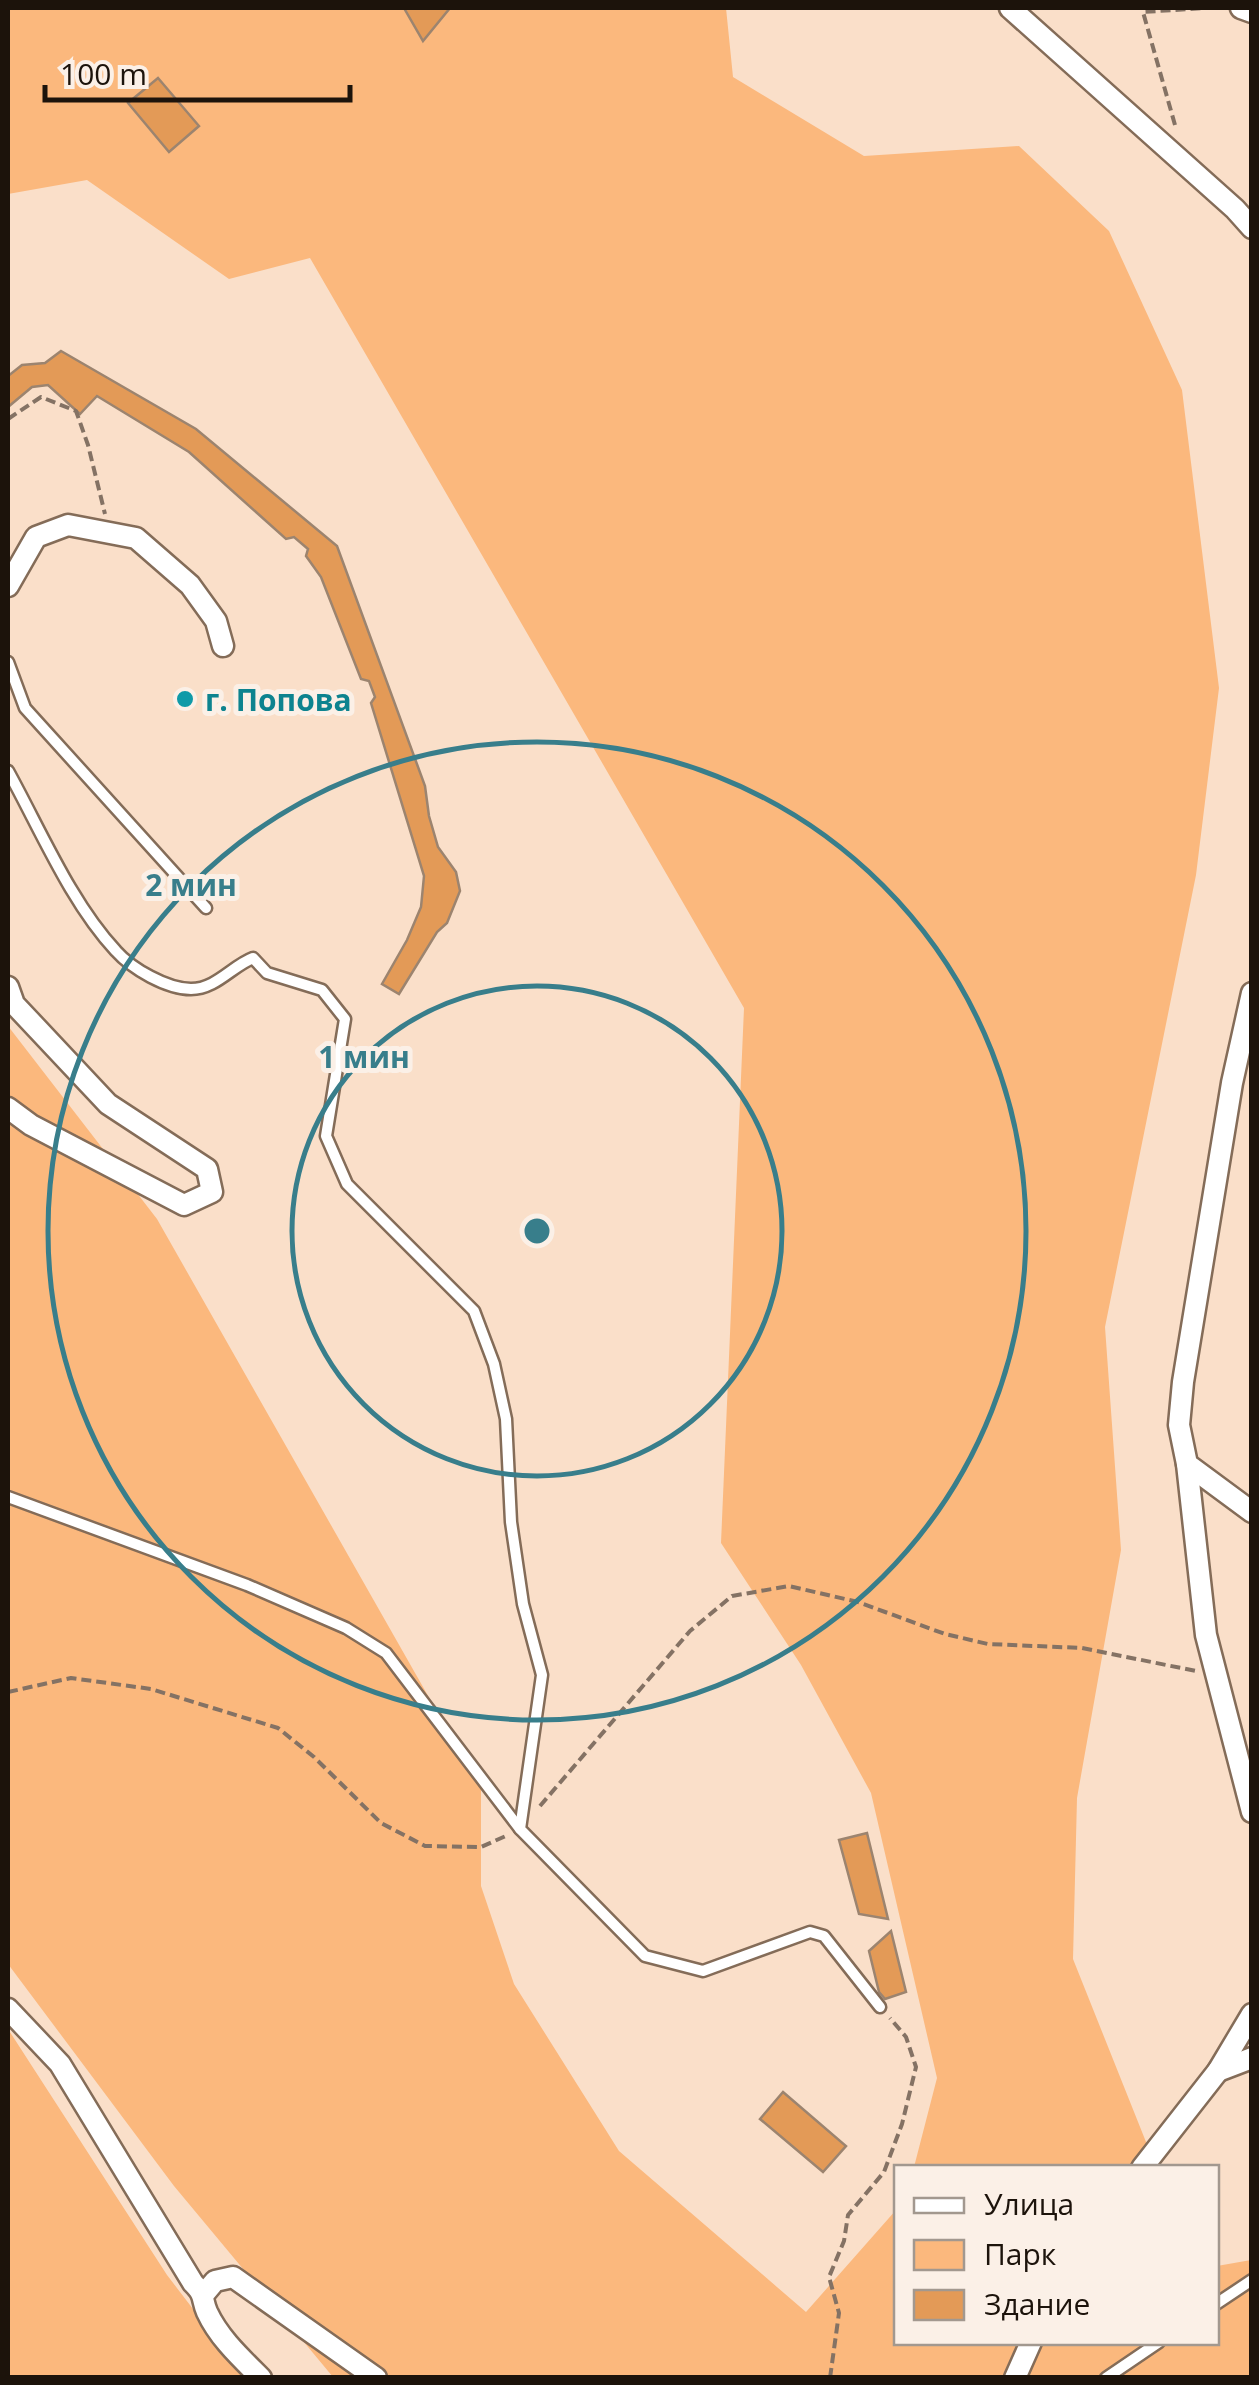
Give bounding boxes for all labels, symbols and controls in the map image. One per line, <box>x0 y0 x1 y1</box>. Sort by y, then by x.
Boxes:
scale bar <box>45 40 350 102</box>
text: 100 m <box>60 53 147 94</box>
place label: г. Попова <box>205 679 352 720</box>
marker: г. Попова <box>174 688 196 710</box>
text: 2 мин <box>145 864 237 905</box>
text: 1 мин <box>318 1036 410 1077</box>
centre of rings <box>519 1213 555 1249</box>
legend <box>894 2165 1219 2345</box>
text: Улица <box>984 2183 1074 2224</box>
text: Парк <box>984 2233 1057 2274</box>
text: Здание <box>984 2283 1090 2324</box>

